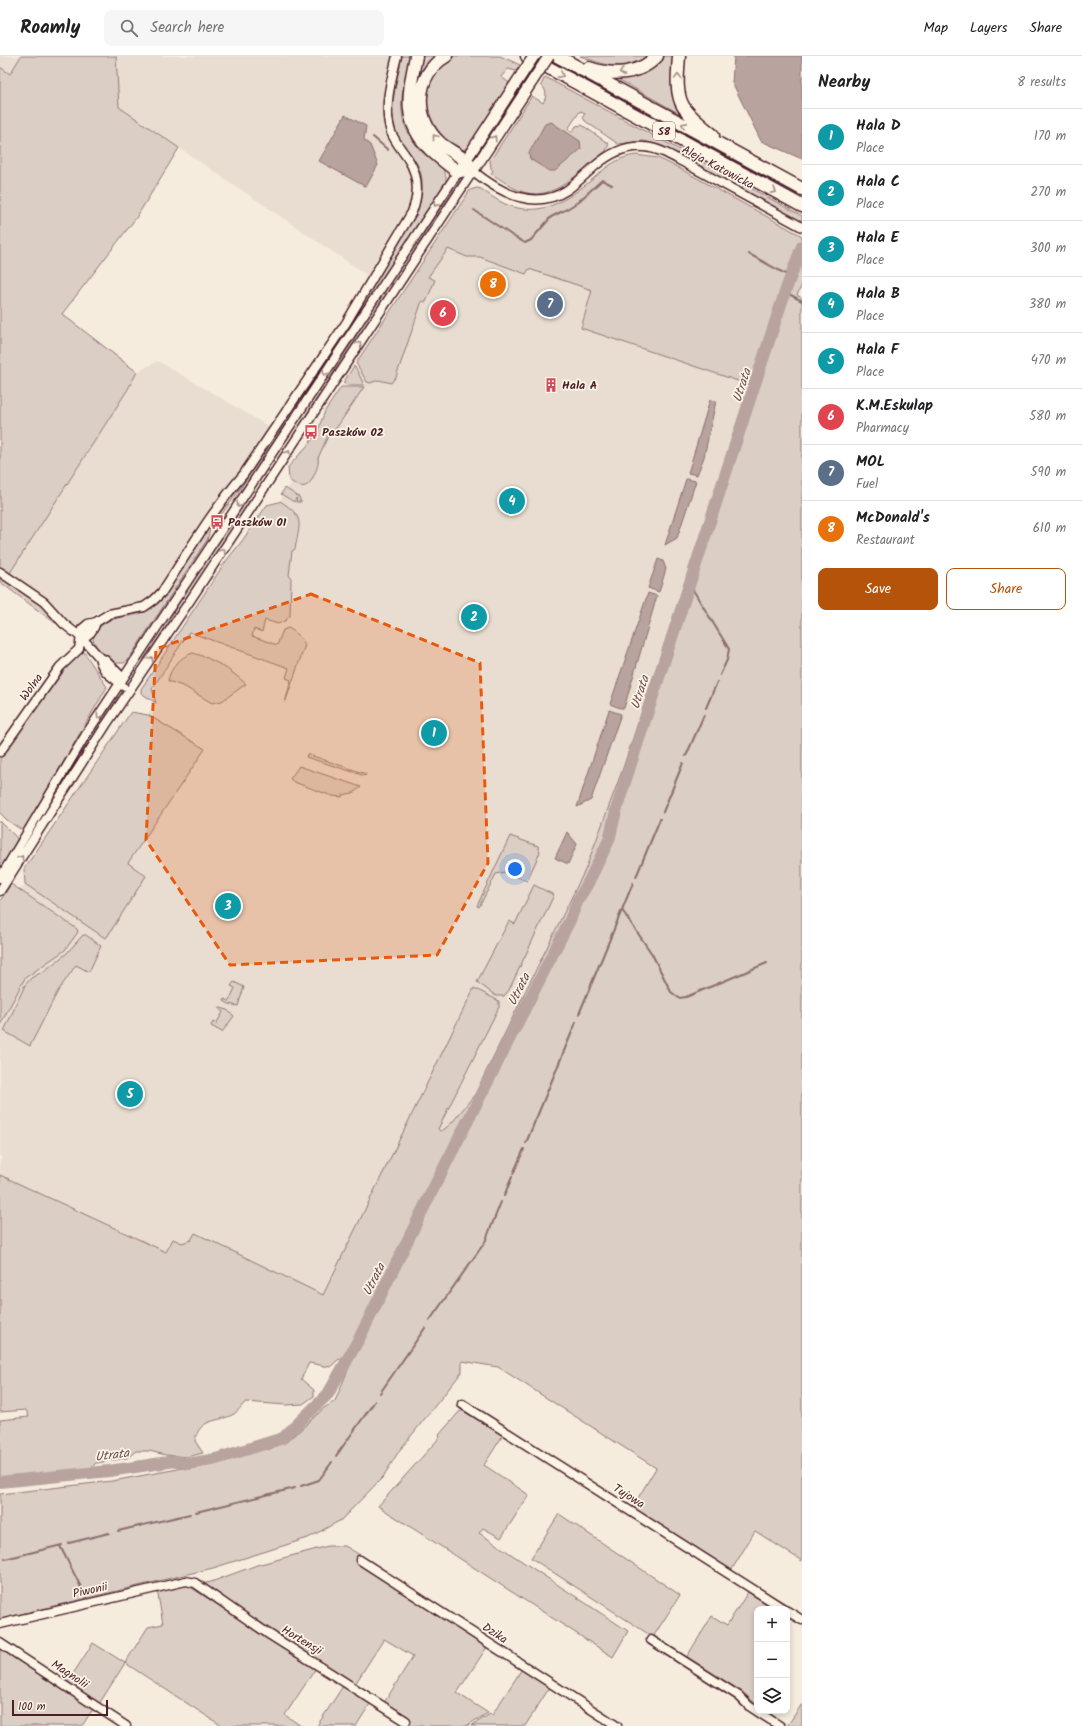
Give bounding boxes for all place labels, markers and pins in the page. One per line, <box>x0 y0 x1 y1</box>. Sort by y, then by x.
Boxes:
pin: 8 <box>480 269 506 299</box>
pin: 7 <box>537 289 563 319</box>
pin: 6 <box>430 298 456 328</box>
place label: Hala A <box>562 376 598 395</box>
building icon: Hala A <box>543 377 559 393</box>
place label: Paszków 02 <box>322 423 384 442</box>
bus stop icon: Paszków 02 <box>303 424 319 440</box>
pin: 4 <box>499 486 525 516</box>
place label: Paszków 01 <box>228 513 287 532</box>
bus stop icon: Paszków 01 <box>209 514 225 530</box>
pin: 2 <box>461 602 487 632</box>
pin: 1 <box>421 718 447 748</box>
pin: 3 <box>215 891 241 921</box>
pin: 5 <box>117 1079 143 1109</box>

